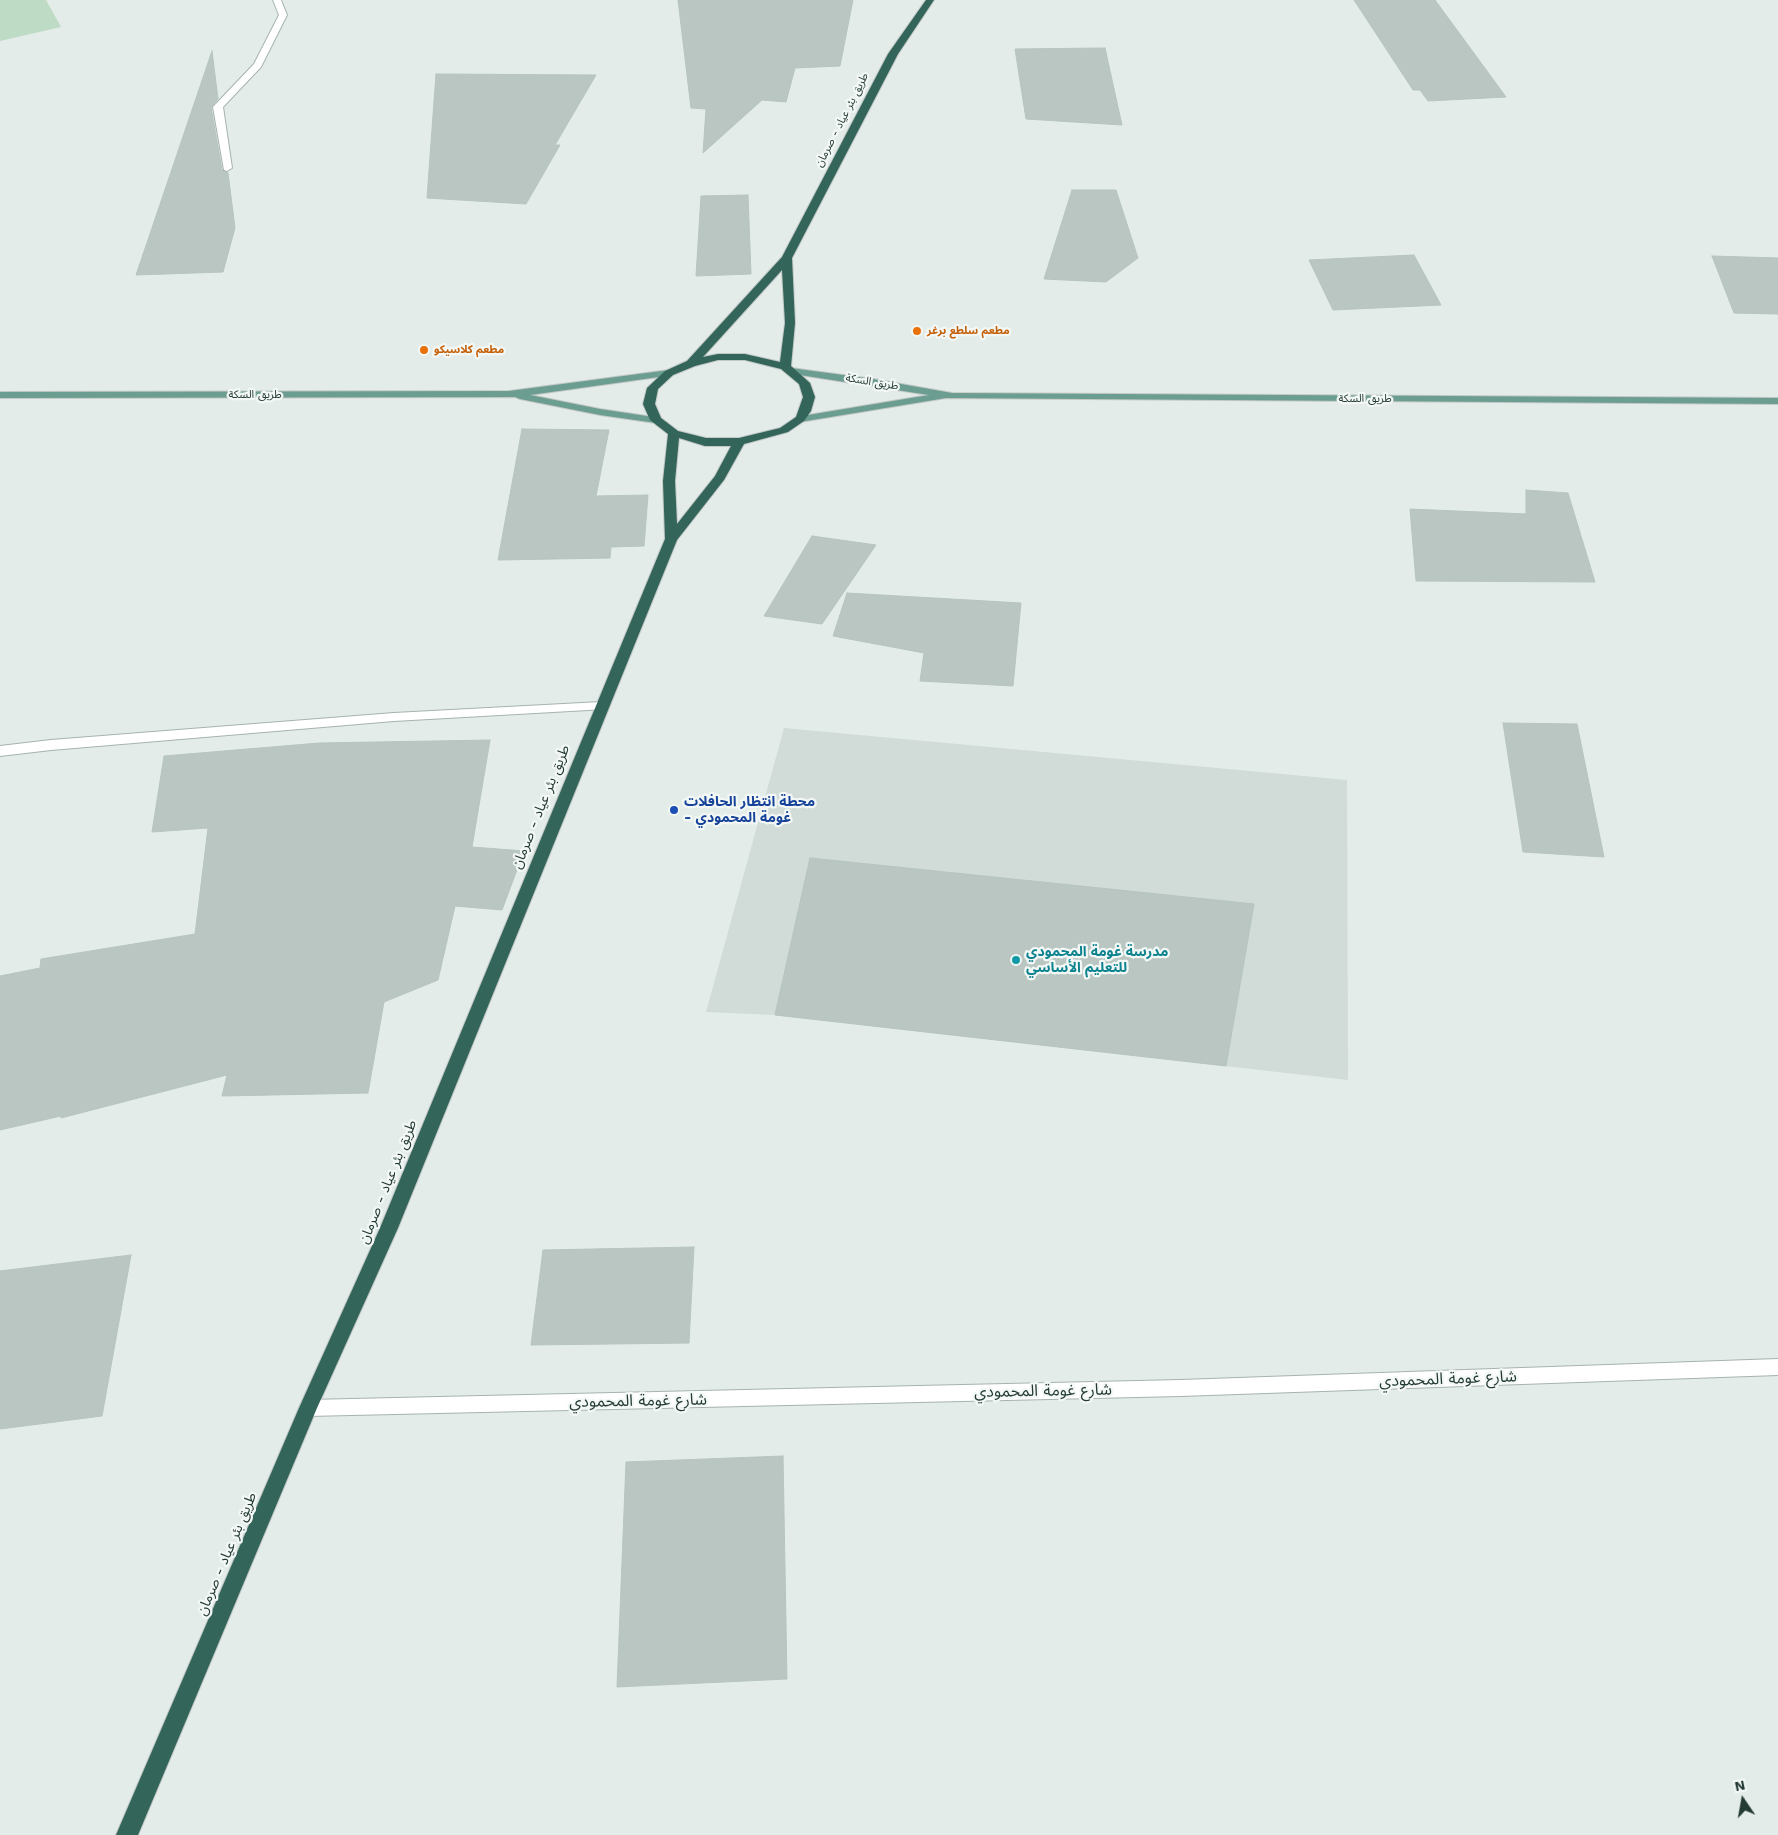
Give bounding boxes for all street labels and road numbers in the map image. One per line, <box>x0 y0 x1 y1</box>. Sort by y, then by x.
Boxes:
street label: طريق بئر عياد - صرمان <box>813 71 871 169</box>
street label: طريق السكة <box>845 371 899 393</box>
street label: طريق السكة <box>228 388 282 402</box>
street label: طريق السكة <box>1338 392 1392 406</box>
street label: طريق بئر عياد - صرمان <box>508 743 574 871</box>
street label: طريق بئر عياد - صرمان <box>355 1118 421 1246</box>
street label: شارع غومة المحمودي <box>1379 1367 1517 1391</box>
street label: شارع غومة المحمودي <box>974 1380 1112 1402</box>
street label: شارع غومة المحمودي <box>569 1390 707 1412</box>
street label: طريق بئر عياد - صرمان <box>193 1490 261 1618</box>

